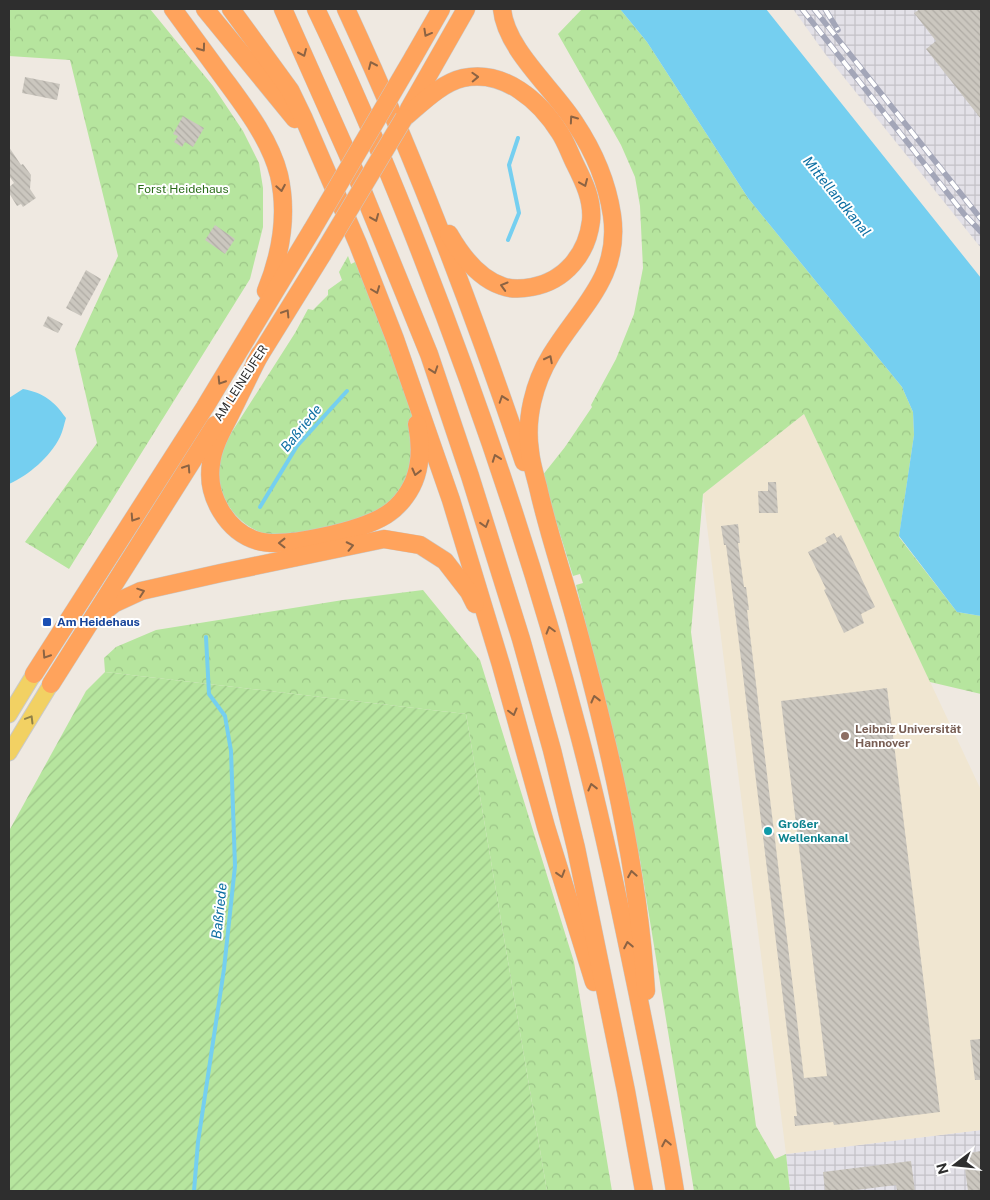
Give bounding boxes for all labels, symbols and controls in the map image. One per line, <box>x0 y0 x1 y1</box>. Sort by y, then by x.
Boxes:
one-way arrow <box>424 27 434 36</box>
one-way arrow <box>196 42 204 51</box>
one-way arrow <box>297 48 308 57</box>
one-way arrow <box>367 61 378 70</box>
one-way arrow <box>471 72 479 83</box>
one-way arrow <box>570 116 579 125</box>
water label: Mittellandkanal <box>800 153 874 239</box>
one-way arrow <box>577 178 588 187</box>
park label: Forst Heidehaus <box>137 182 229 196</box>
one-way arrow <box>276 183 286 192</box>
one-way arrow <box>368 213 379 222</box>
one-way arrow <box>501 281 509 291</box>
one-way arrow <box>370 285 380 293</box>
one-way arrow <box>280 309 289 318</box>
street label: AM LEINEUFER <box>211 342 271 424</box>
one-way arrow <box>543 356 553 365</box>
one-way arrow <box>428 365 438 373</box>
one-way arrow <box>218 376 227 385</box>
one-way arrow <box>499 396 509 404</box>
water label: Baßriede <box>277 401 325 455</box>
one-way arrow <box>492 454 502 463</box>
one-way arrow <box>181 465 190 474</box>
one-way arrow <box>412 467 422 475</box>
one-way arrow <box>131 513 140 522</box>
one-way arrow <box>479 519 489 527</box>
one-way arrow <box>278 538 286 548</box>
one-way arrow <box>346 541 355 551</box>
one-way arrow <box>136 588 144 598</box>
place label: Am Heidehaus <box>57 615 140 629</box>
marker: Am Heidehaus <box>41 616 53 628</box>
one-way arrow <box>545 626 555 635</box>
one-way arrow <box>42 650 52 659</box>
one-way arrow <box>590 694 601 703</box>
one-way arrow <box>508 707 518 716</box>
one-way arrow <box>24 715 33 724</box>
place label: Leibniz Universität Hannover <box>855 722 961 750</box>
marker: Leibniz Universität Hannover <box>839 730 851 742</box>
one-way arrow <box>587 782 598 791</box>
place label: Großer Wellenkanal <box>778 817 849 845</box>
marker: Großer Wellenkanal <box>762 825 774 837</box>
one-way arrow <box>556 869 566 877</box>
one-way arrow <box>628 870 638 878</box>
water label: Baßriede <box>208 882 230 940</box>
one-way arrow <box>623 941 634 950</box>
one-way arrow <box>662 1139 672 1148</box>
north arrow <box>930 1140 980 1190</box>
text: N <box>933 1161 952 1176</box>

